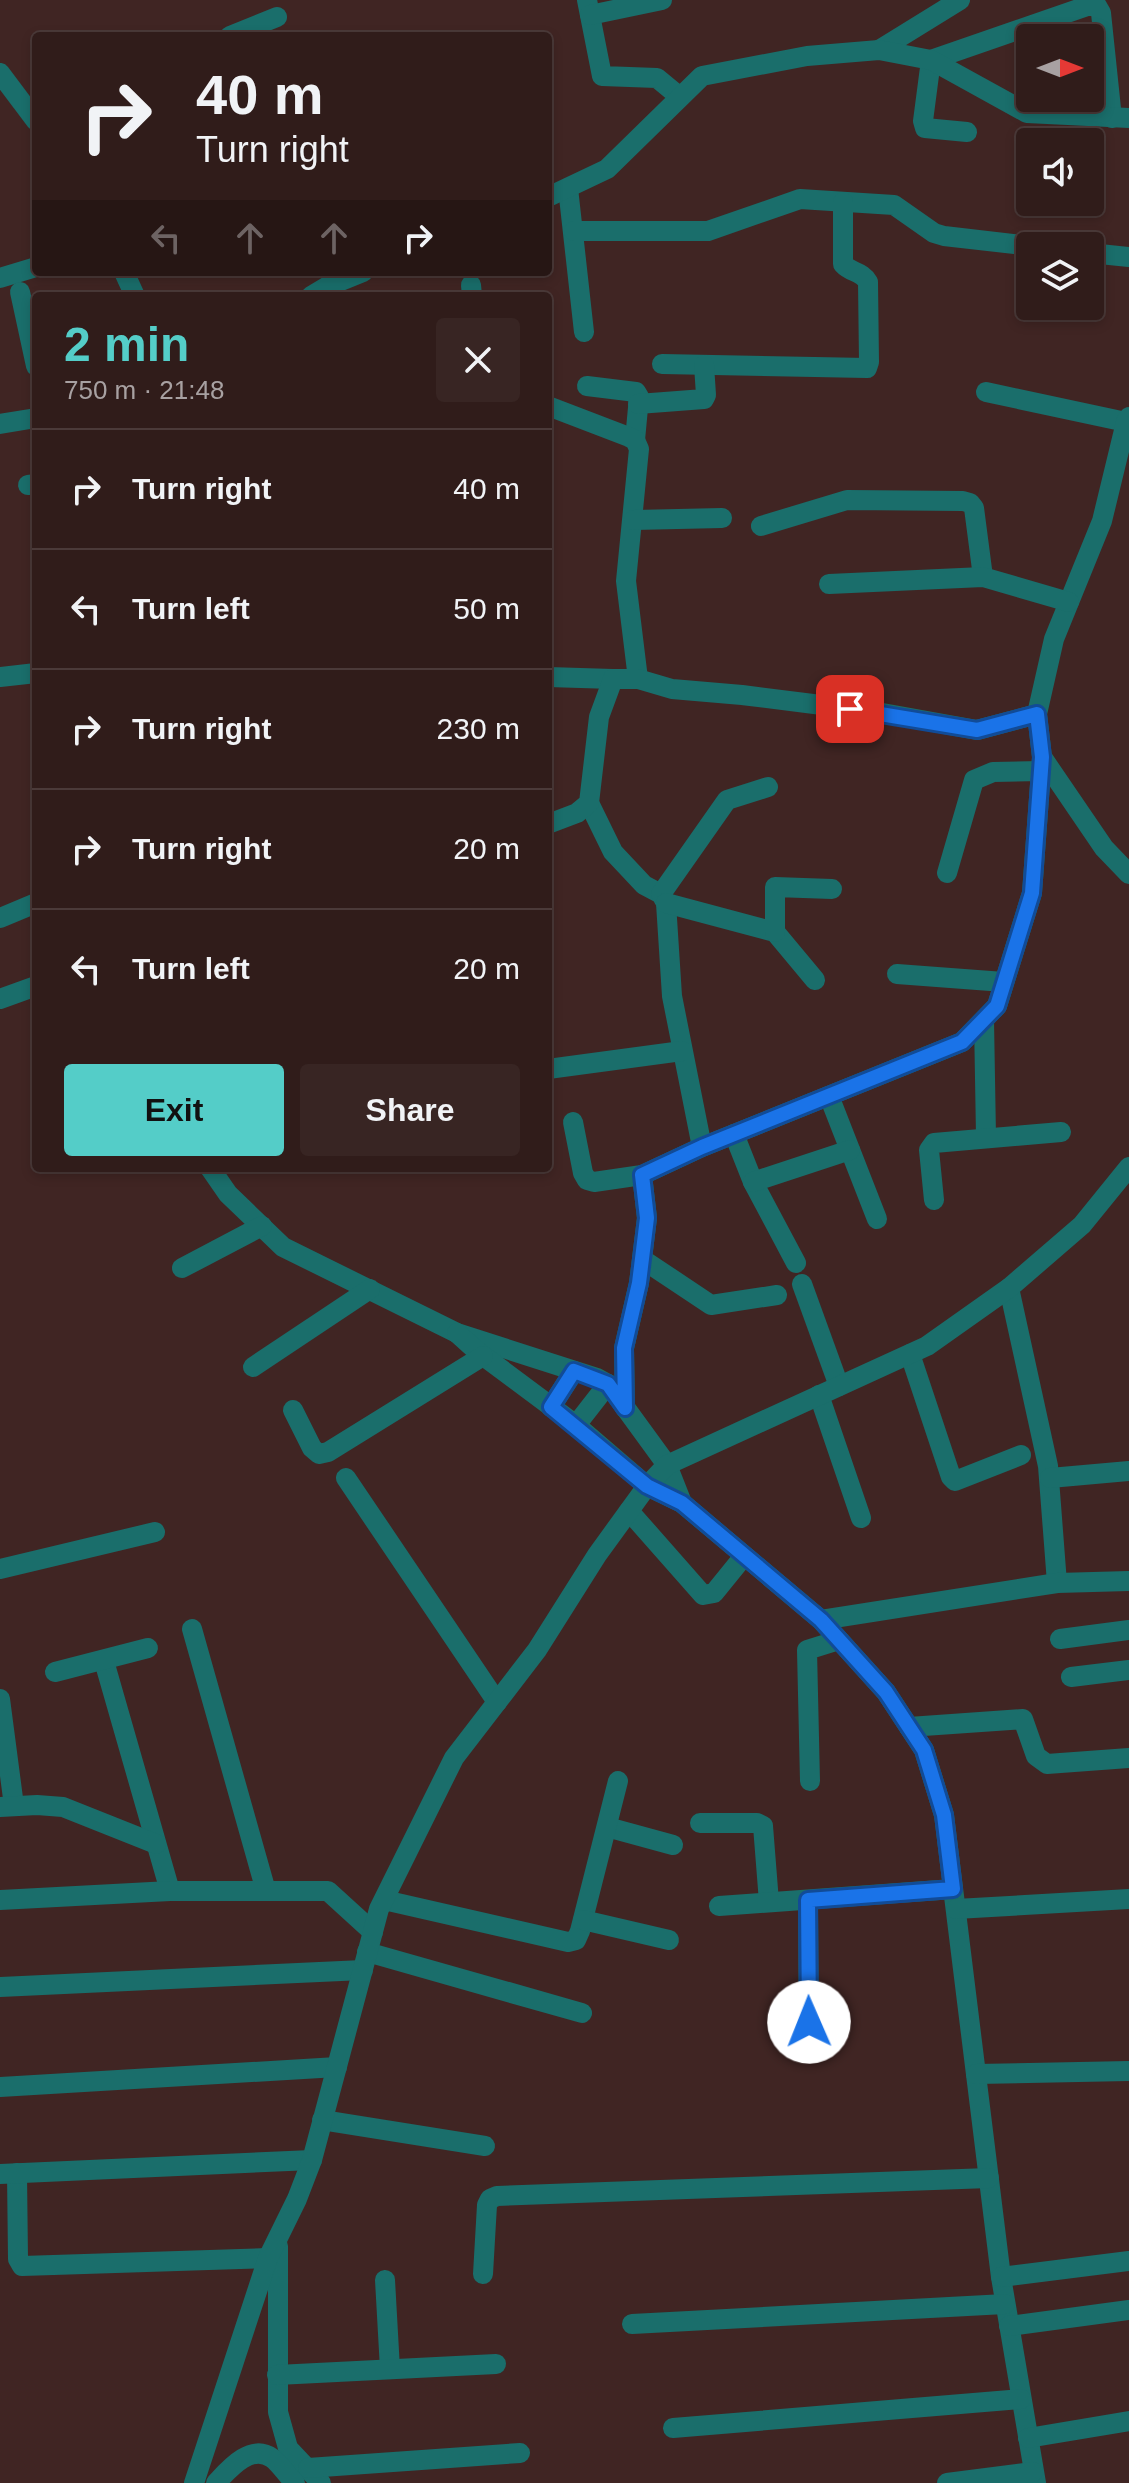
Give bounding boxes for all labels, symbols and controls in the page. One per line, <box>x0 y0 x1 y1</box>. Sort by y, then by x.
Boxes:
north arrow <box>1016 24 1104 112</box>
map controls <box>1016 24 1104 320</box>
text: 40 m <box>196 63 324 126</box>
icon: right <box>64 64 168 168</box>
button: sound <box>1016 128 1104 216</box>
text: Turn right <box>196 129 349 170</box>
icon: left <box>144 216 188 260</box>
icon: ahead <box>228 216 272 260</box>
icon: ahead <box>312 216 356 260</box>
icon: right <box>396 216 440 260</box>
button: layers <box>1016 232 1104 320</box>
text: 2 min <box>64 318 189 371</box>
button: close <box>436 318 520 402</box>
text: 750 m · 21:48 <box>64 375 224 405</box>
icon: right <box>64 467 108 511</box>
text: Turn right <box>132 472 271 505</box>
text: 40 m <box>453 472 520 505</box>
icon: left <box>64 587 108 631</box>
text: Turn left <box>132 592 250 625</box>
text: 50 m <box>453 592 520 625</box>
pin <box>816 675 884 743</box>
icon: arrive <box>828 687 872 731</box>
icon: right <box>64 707 108 751</box>
text: Turn right <box>132 712 271 745</box>
text: 230 m <box>437 712 520 745</box>
icon: right <box>64 827 108 871</box>
text: Turn right <box>132 832 271 865</box>
text: 20 m <box>453 832 520 865</box>
icon: left <box>64 947 108 991</box>
text: Turn left <box>132 952 250 985</box>
text: 20 m <box>453 952 520 985</box>
button: Exit <box>64 1064 284 1156</box>
button: Share <box>300 1064 520 1156</box>
position arrow <box>767 1980 851 2064</box>

